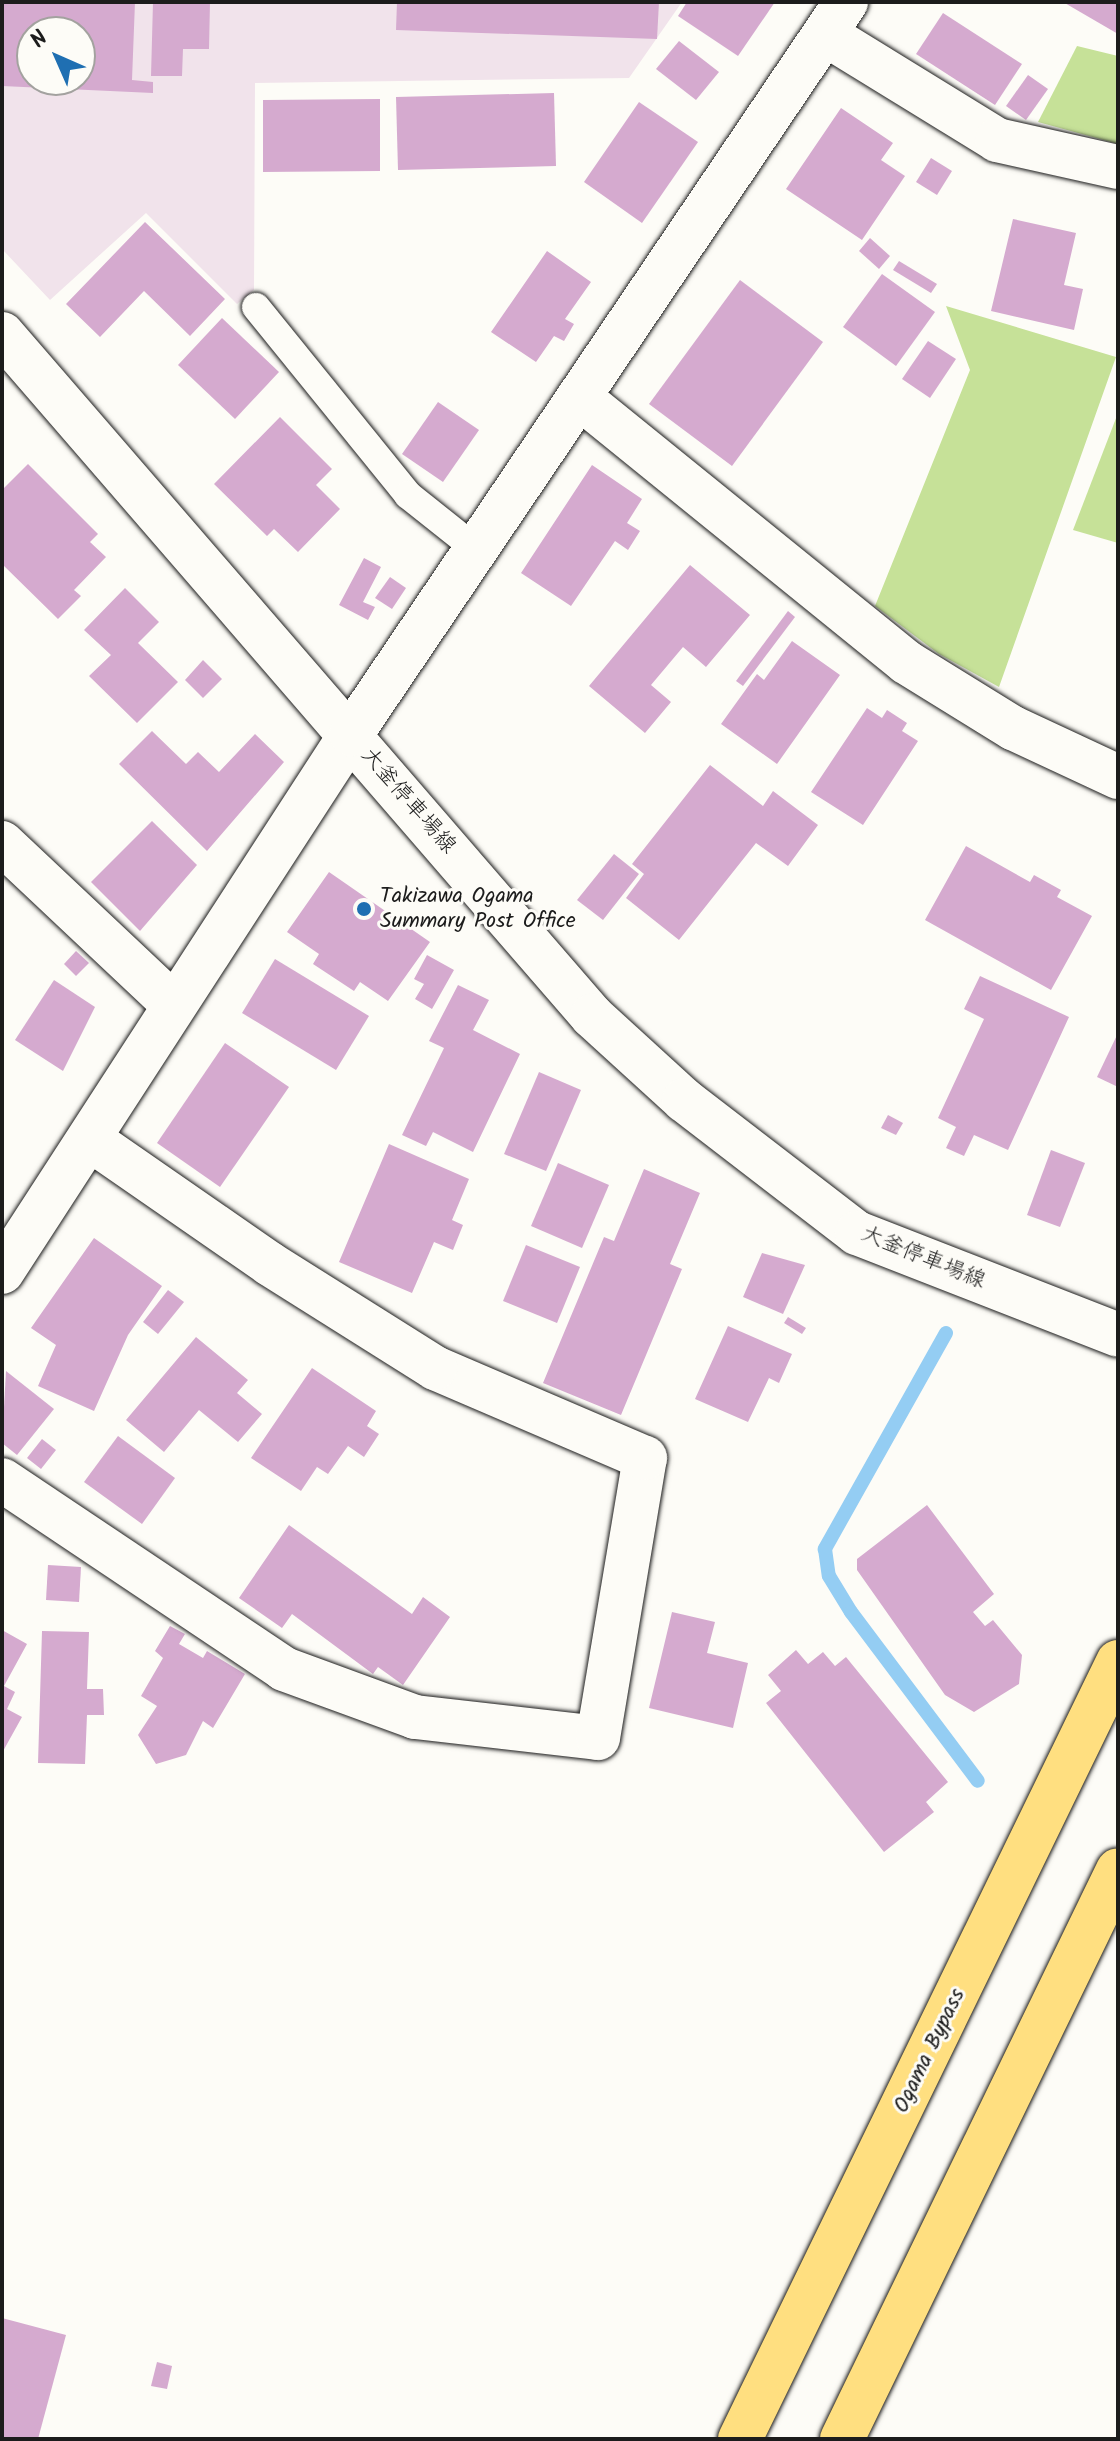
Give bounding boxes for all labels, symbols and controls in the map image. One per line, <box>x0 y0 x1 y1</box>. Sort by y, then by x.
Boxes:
north arrow <box>16 16 96 96</box>
text: N <box>23 23 57 57</box>
street label: 大釜停車場線 <box>355 743 461 859</box>
place label: Takizawa Ogama Summary Post Office <box>380 883 576 934</box>
marker: Takizawa Ogama Summary Post Office <box>355 900 373 918</box>
street label: 大釜停車場線 <box>857 1221 989 1295</box>
street label: Ogama Bypass <box>889 1985 971 2117</box>

